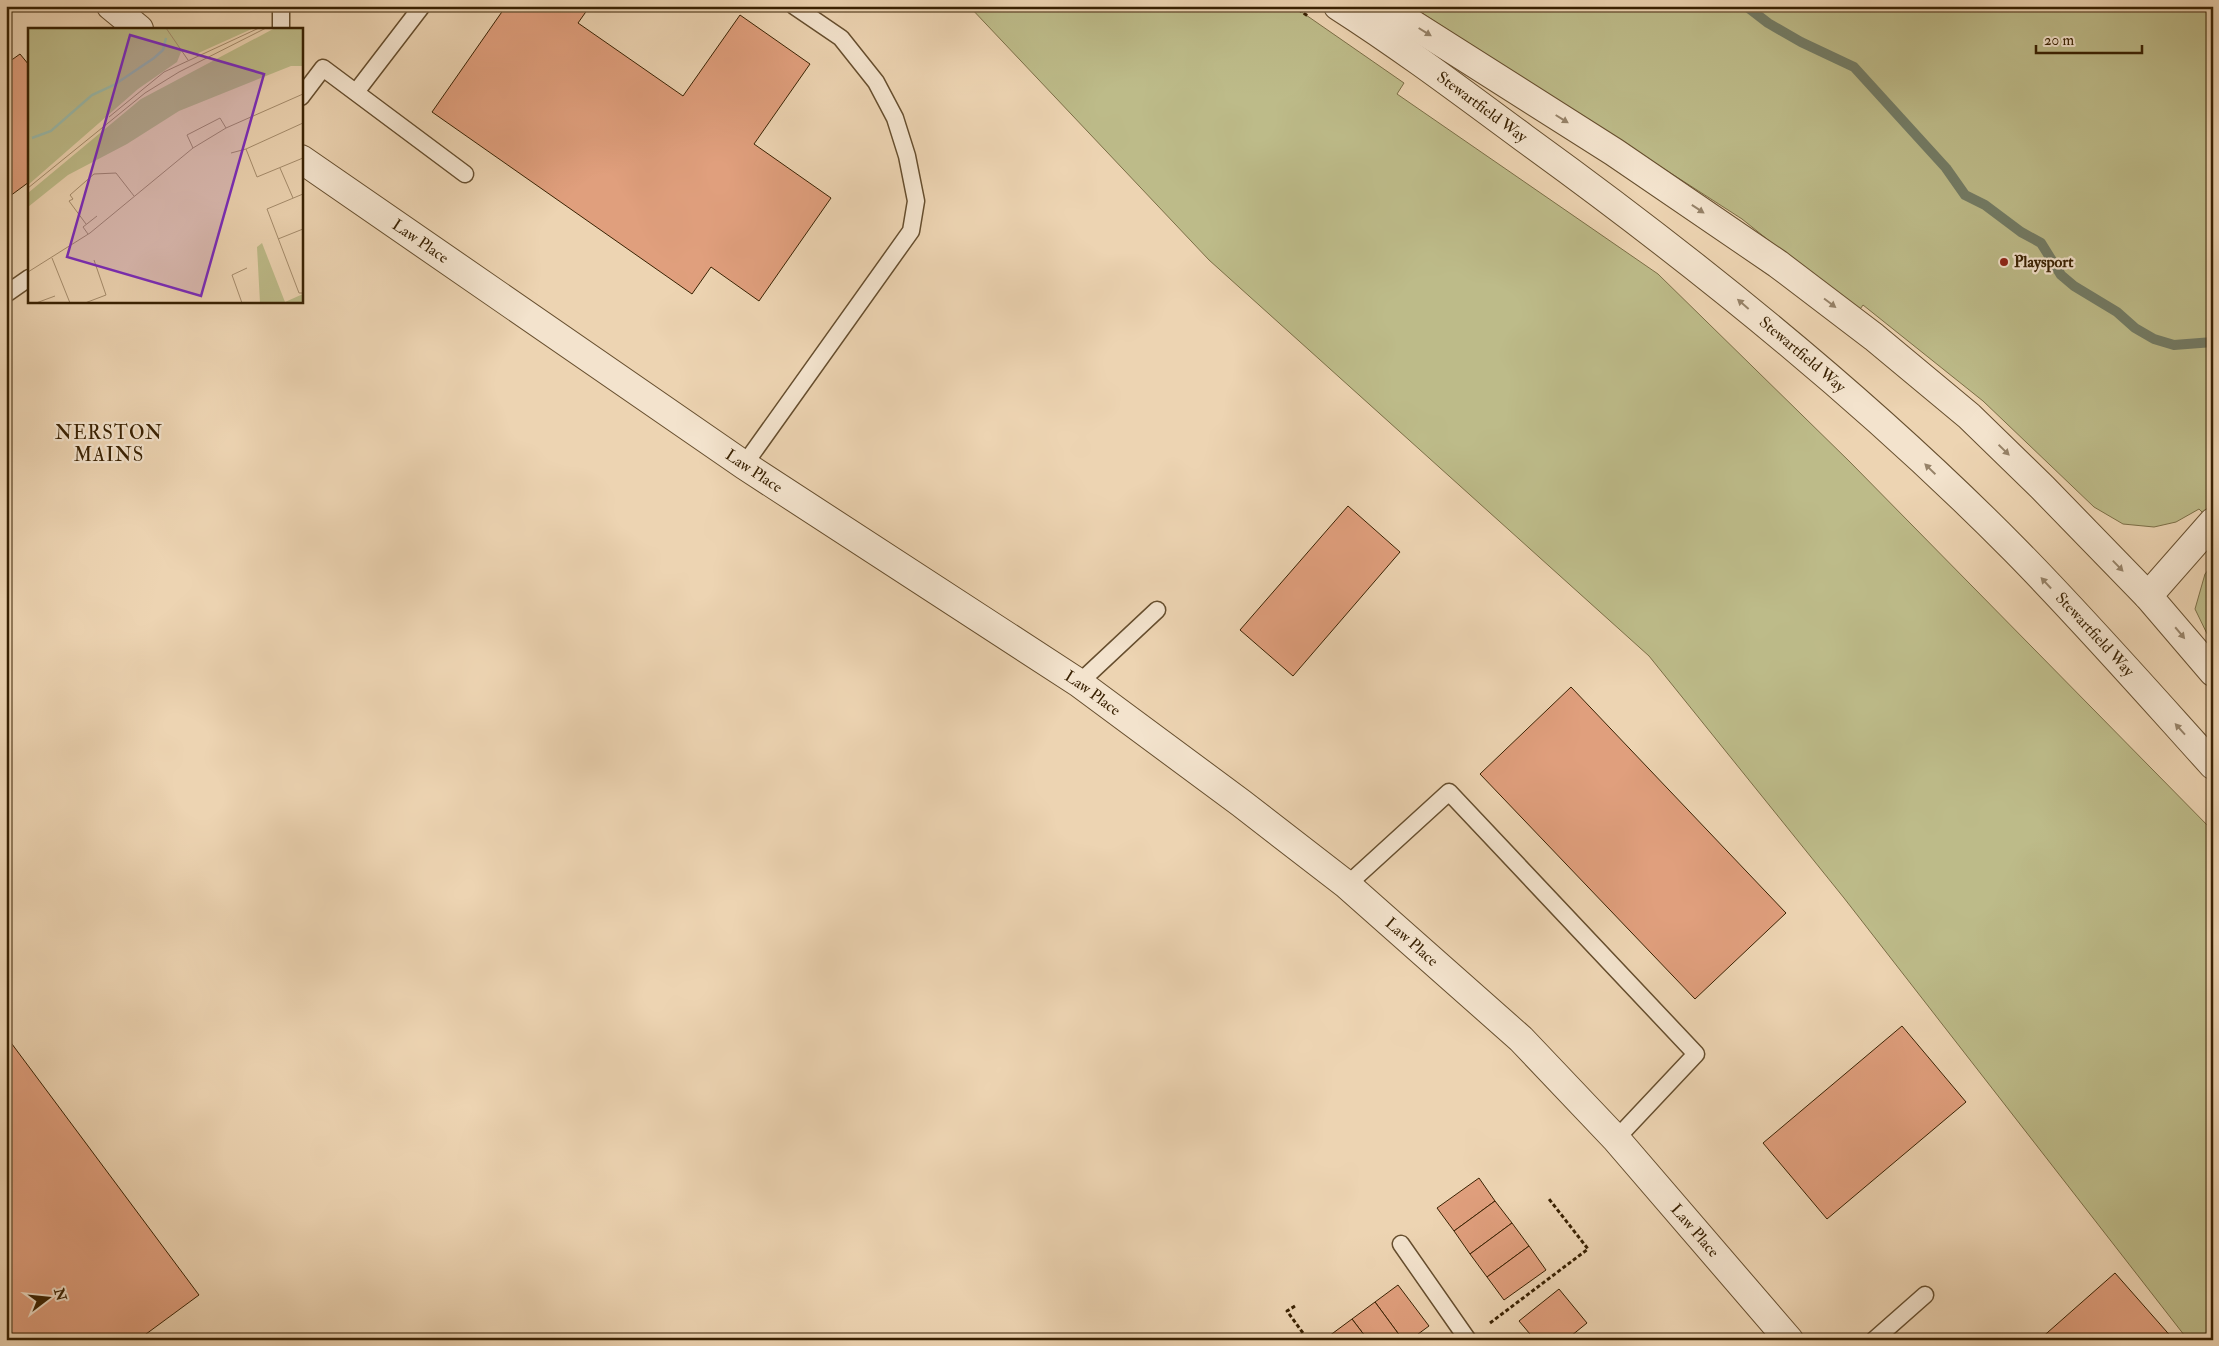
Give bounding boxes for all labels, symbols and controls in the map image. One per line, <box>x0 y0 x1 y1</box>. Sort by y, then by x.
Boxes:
scale bar <box>2036 22 2143 54</box>
inset map <box>28 28 302 302</box>
one-way arrow <box>1419 28 1432 37</box>
text: 20 m <box>2044 31 2074 50</box>
street label: Stewartfield Way <box>1433 67 1532 148</box>
one-way arrow <box>1556 115 1569 124</box>
one-way arrow <box>1691 204 1705 214</box>
street label: Law Place <box>388 215 453 268</box>
place label: Playsport <box>2014 252 2074 273</box>
marker: Playsport <box>1998 256 2010 268</box>
one-way arrow <box>1738 298 1750 310</box>
one-way arrow <box>1823 298 1836 309</box>
street label: Stewartfield Way <box>1755 312 1851 398</box>
district label: NERSTON MAINS <box>55 421 163 467</box>
one-way arrow <box>1998 444 2010 456</box>
street label: Law Place <box>721 445 786 497</box>
one-way arrow <box>1925 463 1937 475</box>
one-way arrow <box>2112 559 2124 571</box>
one-way arrow <box>2040 578 2052 590</box>
street label: Stewartfield Way <box>2051 588 2139 681</box>
one-way arrow <box>2174 627 2186 639</box>
street label: Law Place <box>1061 666 1125 720</box>
one-way arrow <box>2174 723 2186 735</box>
street label: Law Place <box>1381 913 1443 971</box>
street label: Law Place <box>1666 1200 1724 1262</box>
north arrow <box>22 1274 72 1324</box>
text: N <box>50 1285 70 1303</box>

